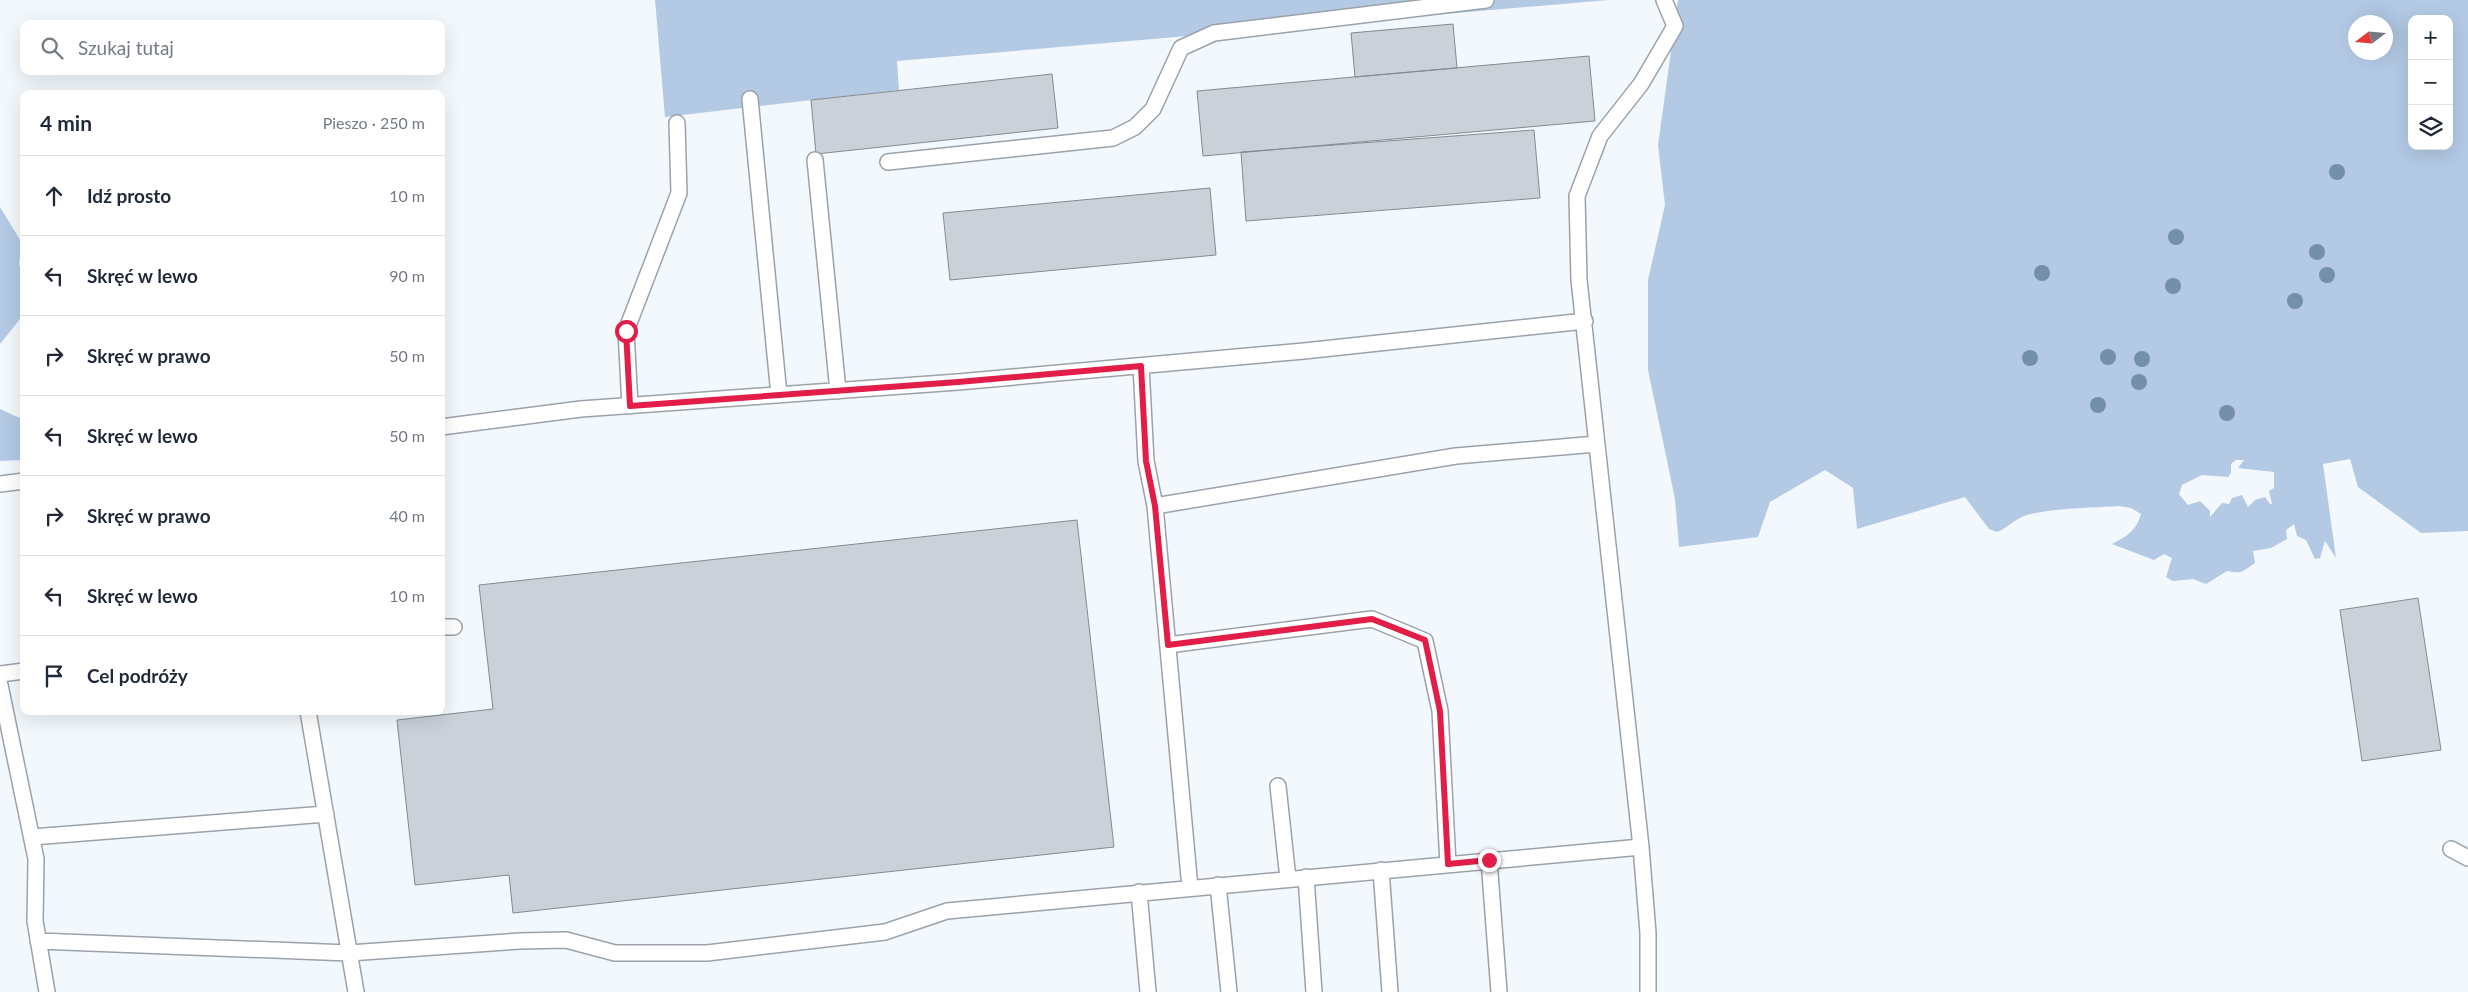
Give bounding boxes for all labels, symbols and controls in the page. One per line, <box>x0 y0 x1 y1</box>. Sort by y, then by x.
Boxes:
north arrow <box>2348 15 2393 60</box>
map controls <box>2408 15 2453 150</box>
button: + <box>2408 15 2453 60</box>
search box <box>20 20 445 75</box>
icon: search <box>38 34 66 62</box>
text: Szukaj tutaj <box>78 36 174 59</box>
button: − <box>2408 60 2453 105</box>
button: layers <box>2408 105 2453 150</box>
text: 4 min <box>40 110 92 135</box>
text: Pieszo · 250 m <box>323 113 425 132</box>
icon: ahead <box>40 182 68 210</box>
text: Idź prosto <box>87 184 171 207</box>
text: 10 m <box>389 186 425 205</box>
icon: left <box>40 262 68 290</box>
text: Skręć w lewo <box>87 264 198 287</box>
text: 90 m <box>389 266 425 285</box>
route start <box>615 320 638 343</box>
icon: right <box>40 342 68 370</box>
text: Skręć w prawo <box>87 344 211 367</box>
text: 50 m <box>389 346 425 365</box>
icon: left <box>40 422 68 450</box>
text: Skręć w lewo <box>87 424 198 447</box>
text: 50 m <box>389 426 425 445</box>
icon: right <box>40 502 68 530</box>
text: Skręć w prawo <box>87 504 211 527</box>
text: 40 m <box>389 506 425 525</box>
icon: left <box>40 582 68 610</box>
text: Skręć w lewo <box>87 584 198 607</box>
text: 10 m <box>389 586 425 605</box>
icon: arrive <box>40 662 68 690</box>
text: Cel podróży <box>87 664 188 687</box>
route end <box>1478 849 1501 872</box>

